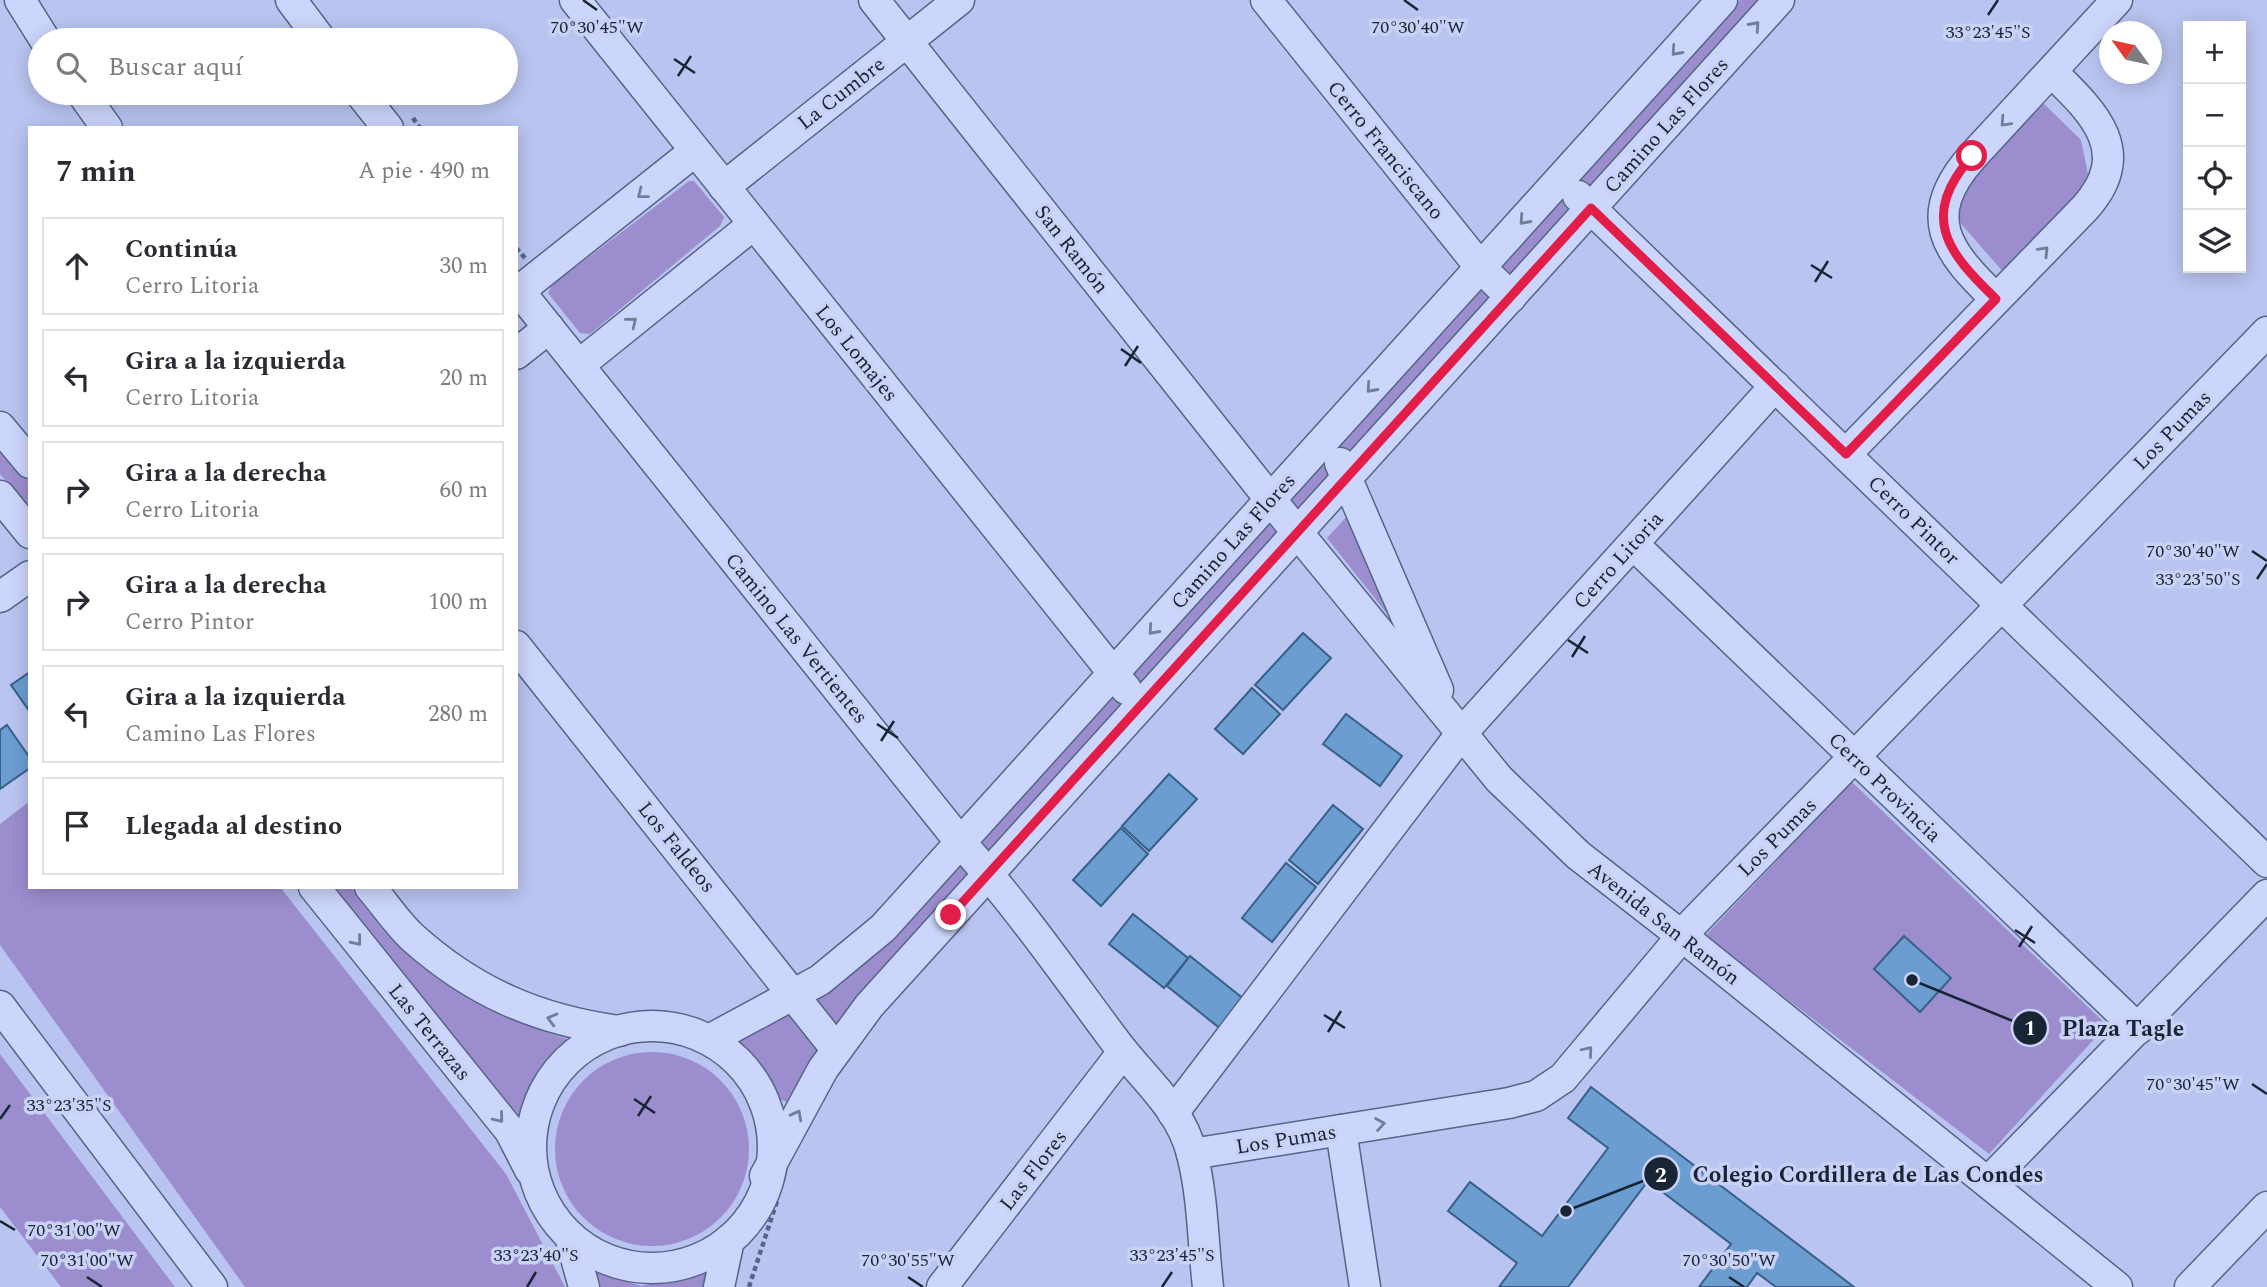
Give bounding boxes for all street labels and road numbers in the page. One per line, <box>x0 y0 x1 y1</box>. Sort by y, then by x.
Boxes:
street label: La Cumbre <box>791 49 892 138</box>
street label: Camino Las Flores <box>1597 50 1737 201</box>
street label: Cerro Franciscano <box>1319 74 1452 227</box>
street label: San Ramón <box>1026 198 1116 301</box>
street label: Los Lomajes <box>807 298 906 409</box>
street label: Los Pumas <box>2126 383 2219 478</box>
street label: Camino Las Flores <box>1164 466 1304 617</box>
street label: Cerro Pintor <box>1860 468 1967 573</box>
street label: Cerro Litoria <box>1566 504 1672 617</box>
street label: Camino Las Vertientes <box>717 546 876 731</box>
street label: Cerro Provincia <box>1820 725 1949 851</box>
street label: Los Pumas <box>1731 791 1825 885</box>
street label: Los Faldeos <box>629 795 723 900</box>
street label: Avenida San Ramón <box>1580 854 1747 994</box>
street label: Las Terrazas <box>380 977 479 1088</box>
street label: Los Pumas <box>1234 1116 1339 1164</box>
street label: Las Flores <box>992 1123 1076 1218</box>

